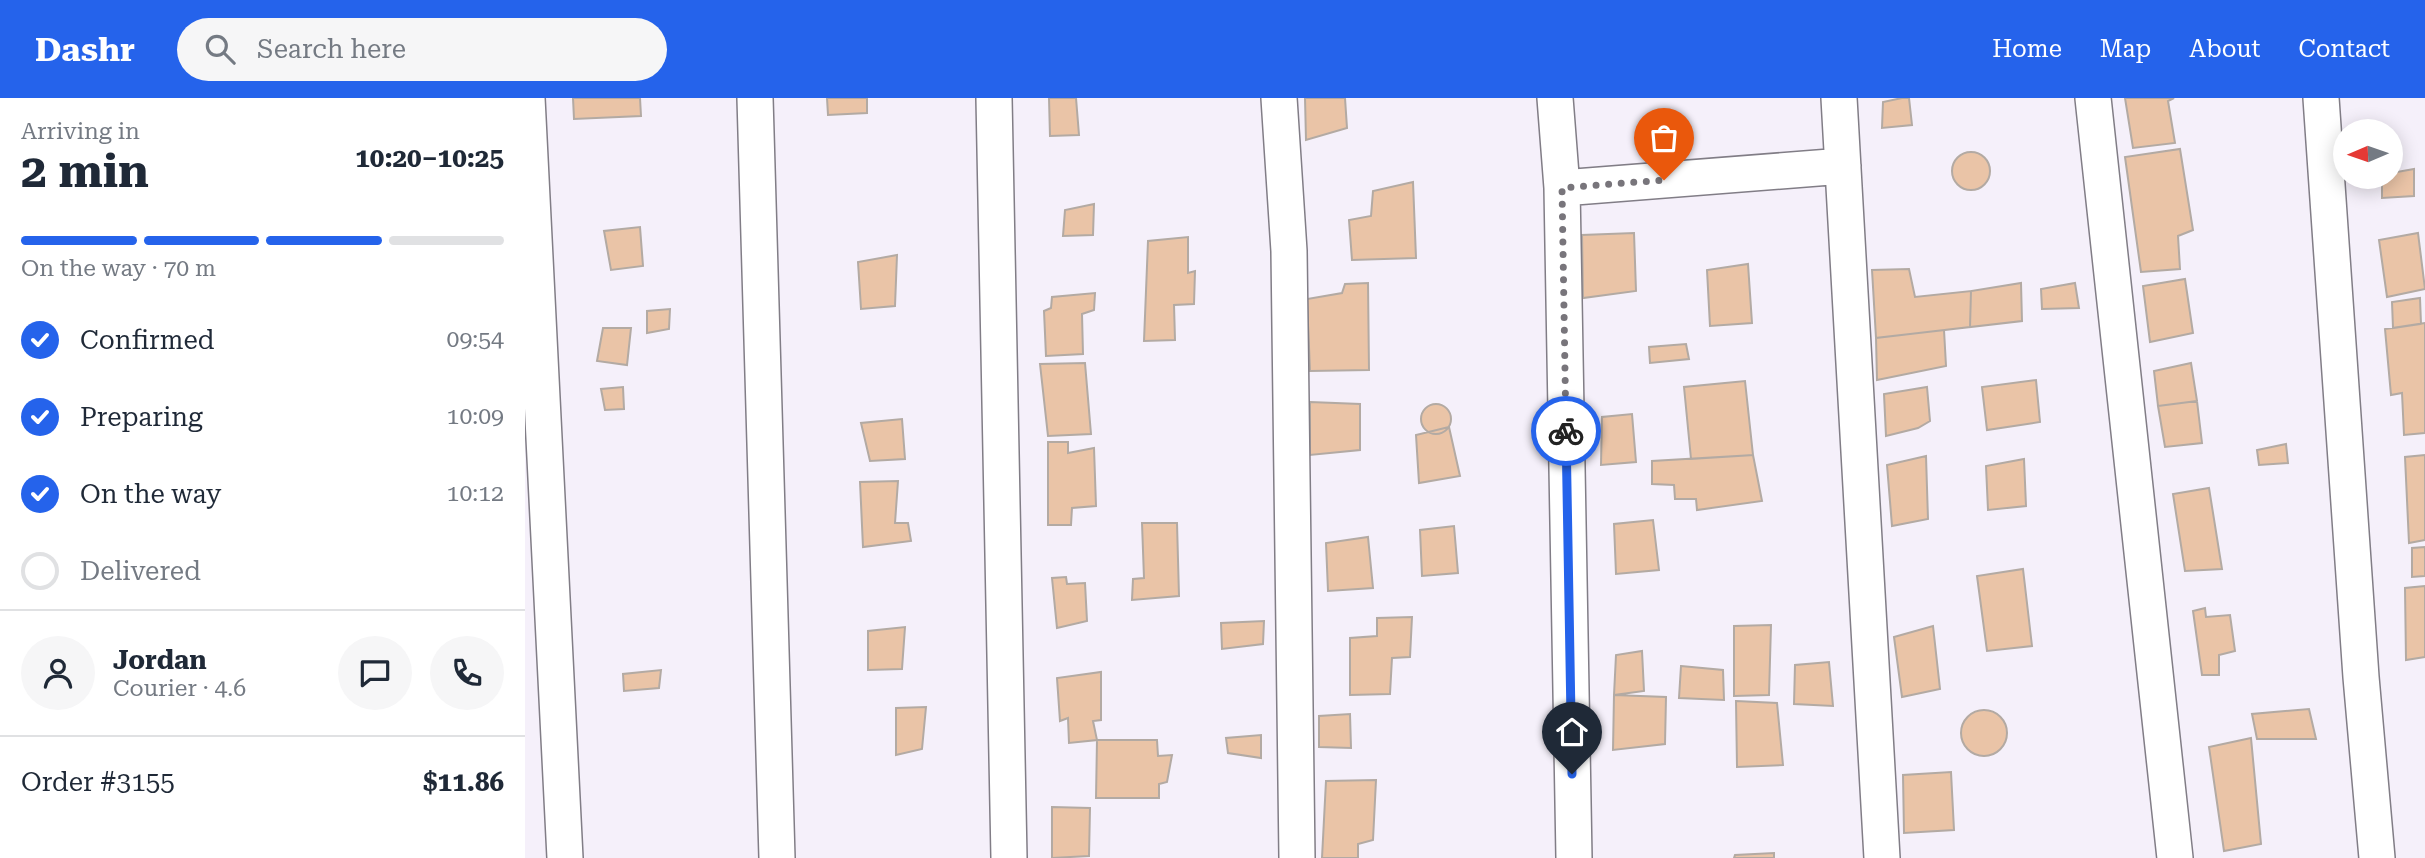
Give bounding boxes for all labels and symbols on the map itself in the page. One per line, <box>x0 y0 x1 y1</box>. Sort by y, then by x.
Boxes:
pin <box>1634 108 1694 180</box>
north arrow <box>2333 119 2403 189</box>
courier <box>1531 396 1601 466</box>
pin <box>1542 702 1602 774</box>

